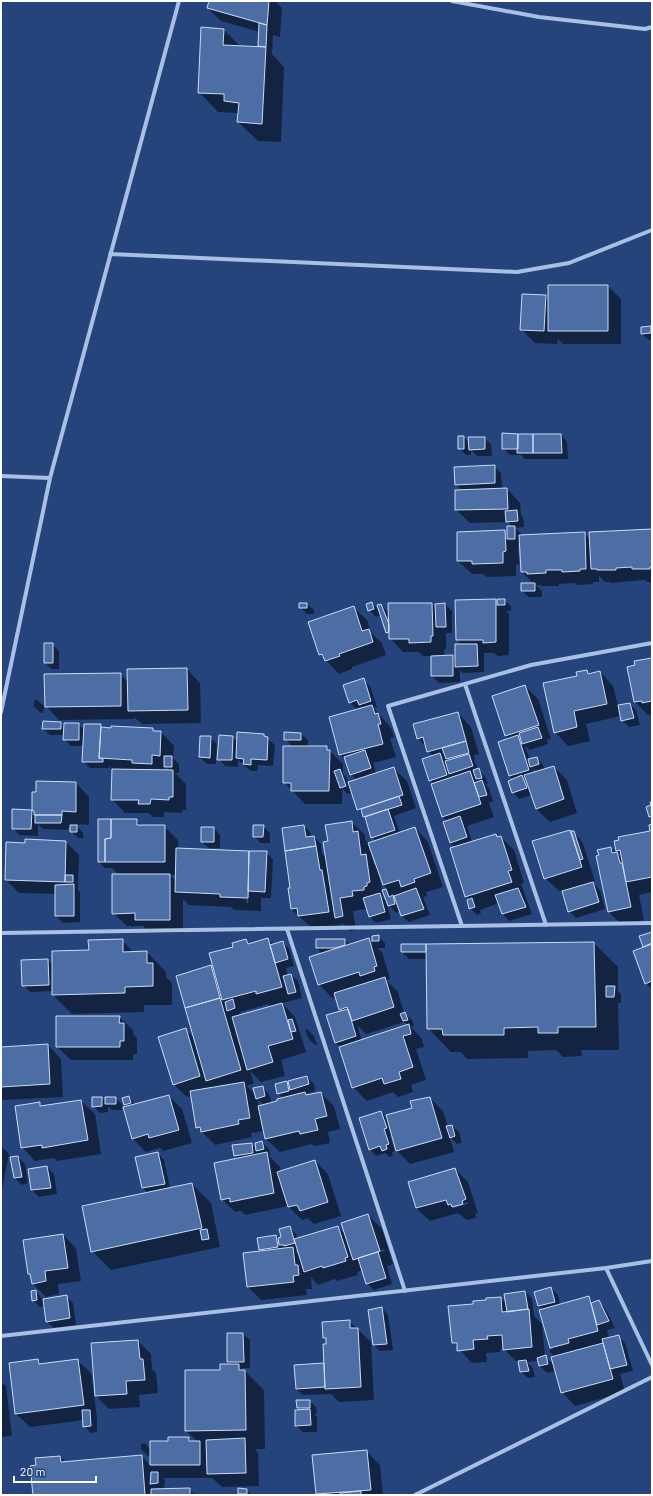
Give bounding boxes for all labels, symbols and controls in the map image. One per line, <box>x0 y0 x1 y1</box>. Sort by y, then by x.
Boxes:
scale bar <box>14 1458 96 1484</box>
text: 20 m <box>20 1464 46 1478</box>

